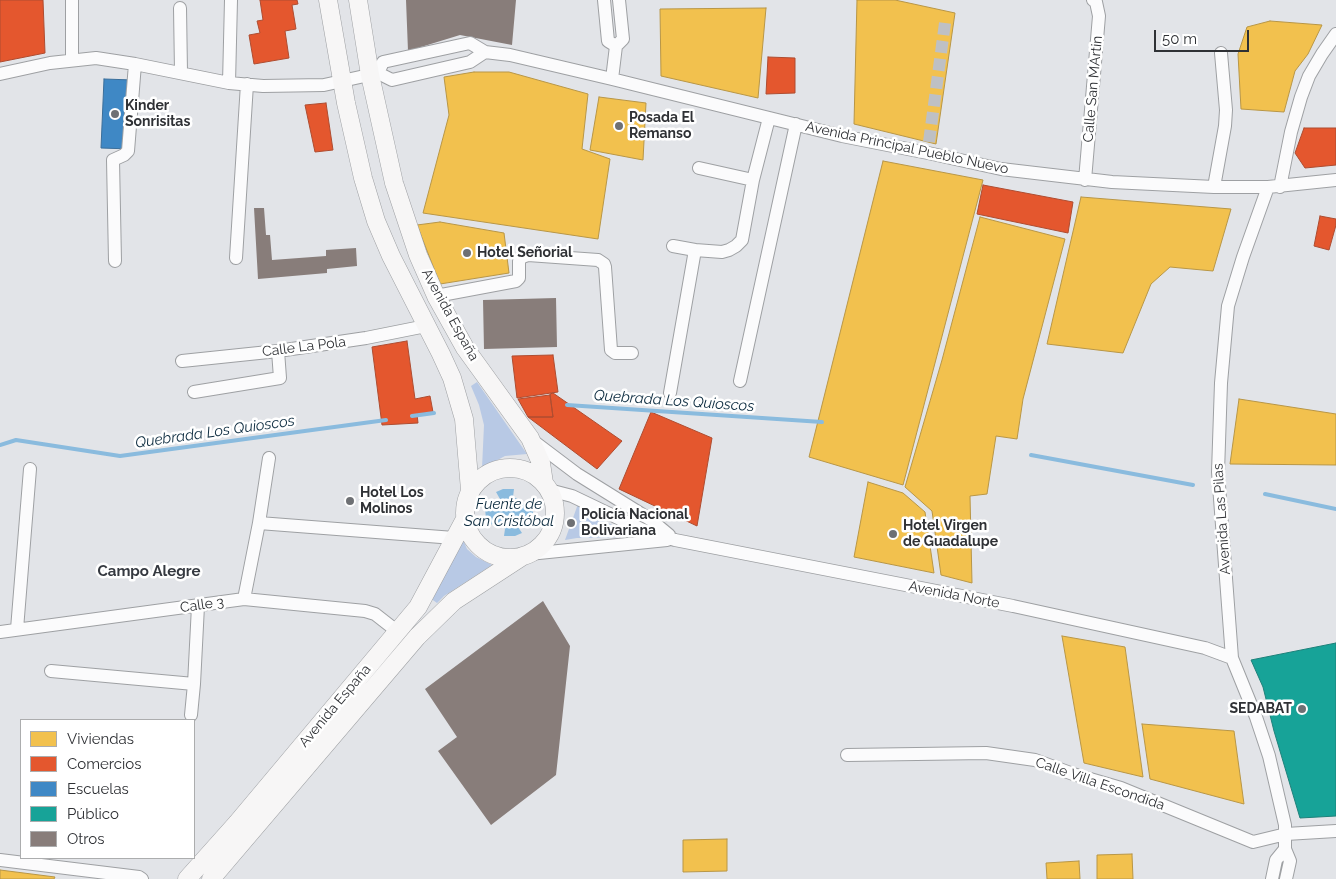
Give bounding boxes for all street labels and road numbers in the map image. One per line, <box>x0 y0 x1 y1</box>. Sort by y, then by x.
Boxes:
street label: Calle San MArtin <box>1080 35 1106 143</box>
street label: Avenida Principal Pueblo Nuevo <box>804 118 1010 178</box>
street label: Avenida España <box>418 266 482 364</box>
street label: Calle La Pola <box>261 334 347 360</box>
street label: Avenida Las Pilas <box>1210 463 1234 575</box>
street label: Avenida Norte <box>907 578 1001 612</box>
street label: Calle 3 <box>179 594 225 616</box>
street label: Avenida España <box>296 661 374 751</box>
street label: Calle Villa Escondida <box>1033 754 1167 814</box>

